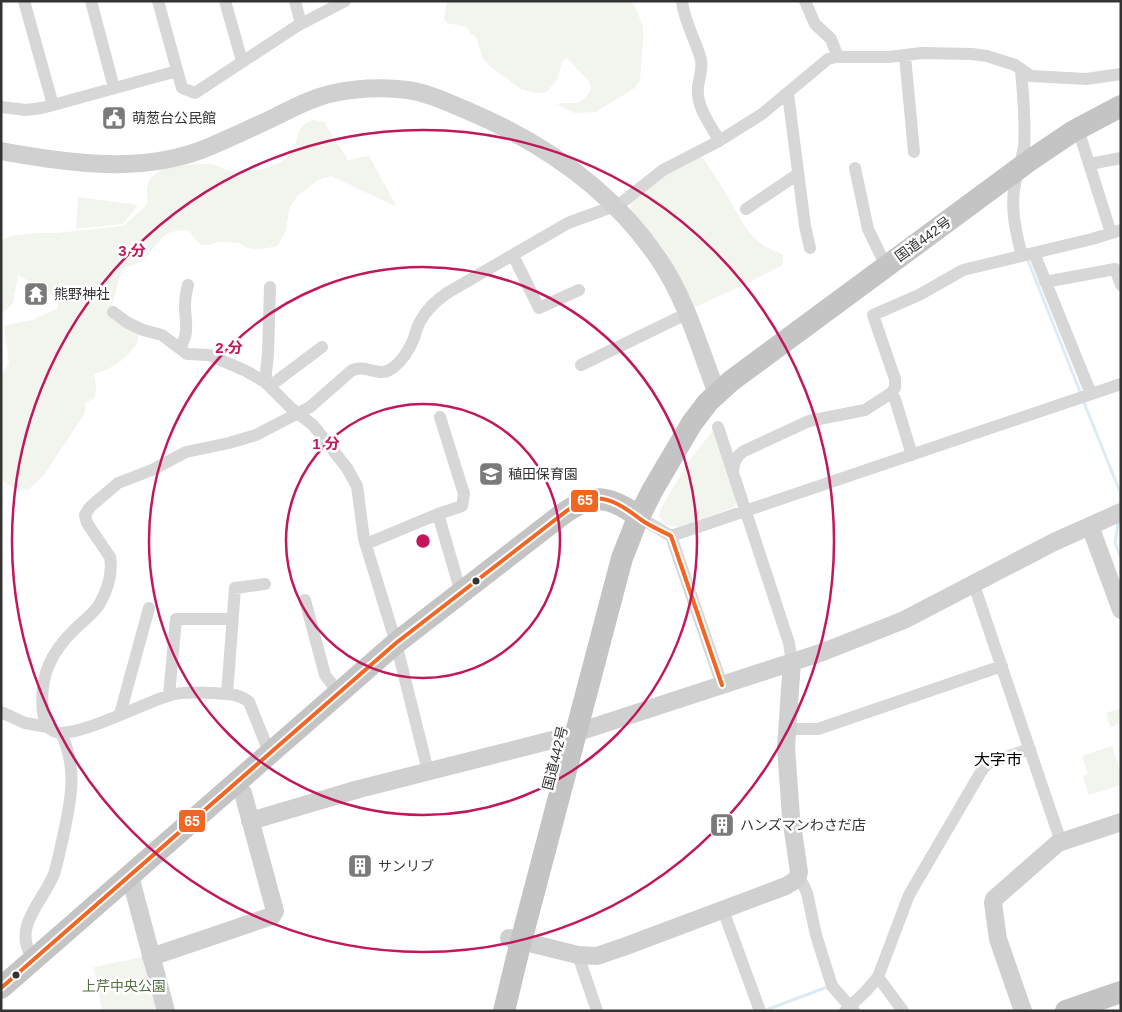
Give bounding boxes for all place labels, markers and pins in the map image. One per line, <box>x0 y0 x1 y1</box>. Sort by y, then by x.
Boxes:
public building icon: 萌葱台公民館 <box>101 105 127 131</box>
place label: 萌葱台公民館 <box>132 110 216 126</box>
temple icon: 熊野神社 <box>23 281 49 307</box>
place label: 熊野神社 <box>54 286 110 302</box>
school or university icon: 稙田保育園 <box>478 461 504 487</box>
place label: 稙田保育園 <box>508 466 578 482</box>
centre of rings <box>414 532 432 550</box>
unlabelled marker <box>471 576 481 586</box>
building icon: ハンズマンわさだ店 <box>709 812 735 838</box>
place label: ハンズマンわさだ店 <box>740 817 866 833</box>
building icon: サンリブ <box>347 853 373 879</box>
place label: サンリブ <box>378 858 434 874</box>
unlabelled marker <box>11 970 21 980</box>

